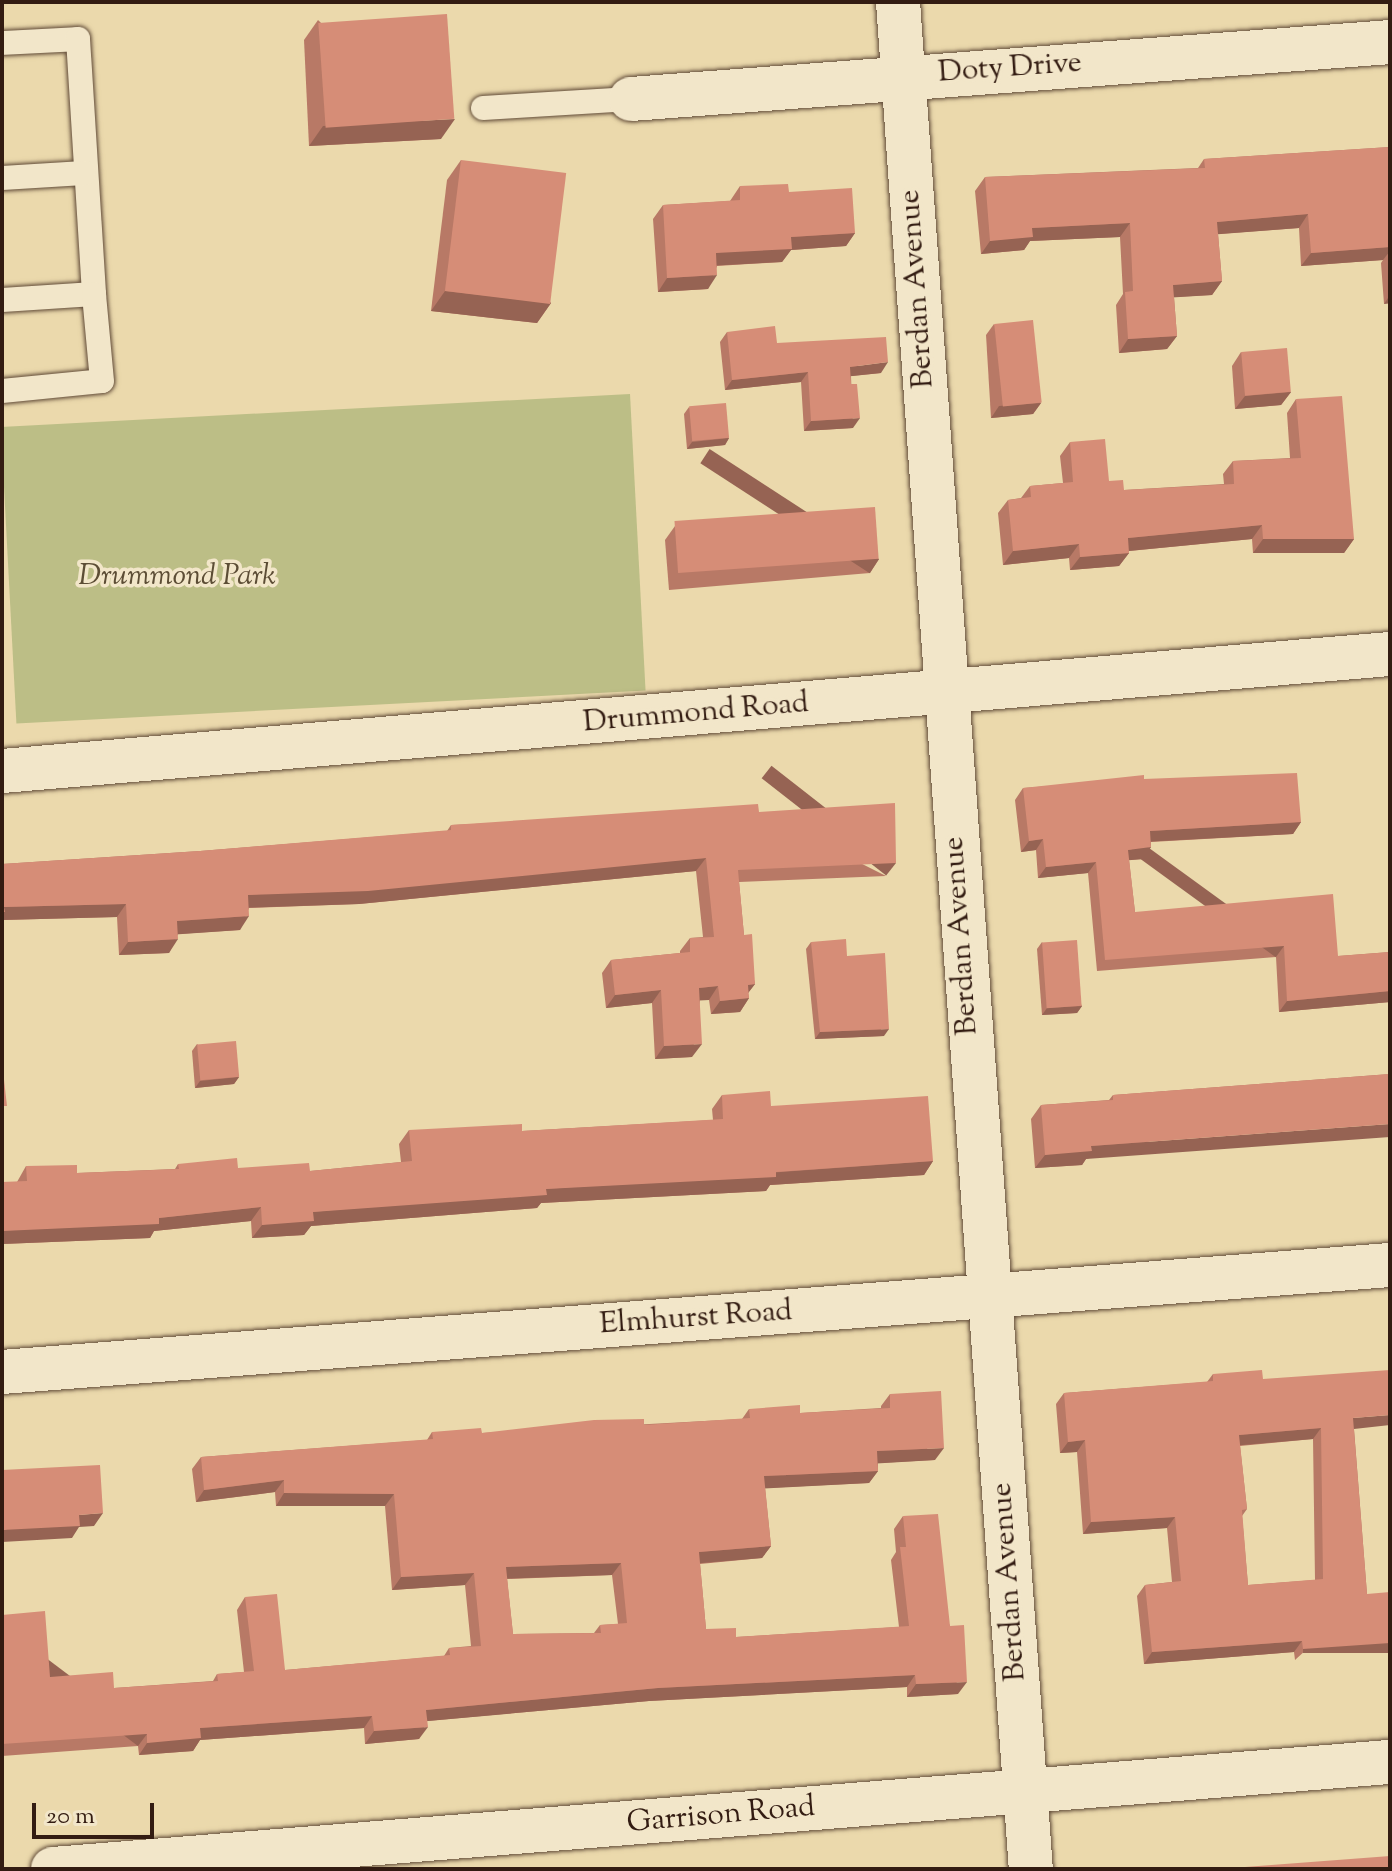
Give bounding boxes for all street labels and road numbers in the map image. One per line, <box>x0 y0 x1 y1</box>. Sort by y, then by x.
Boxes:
street label: Doty Drive <box>937 46 1083 92</box>
street label: Berdan Avenue <box>893 188 943 390</box>
street label: Drummond Road <box>582 686 810 742</box>
street label: Berdan Avenue <box>937 835 987 1037</box>
street label: Elmhurst Road <box>598 1294 794 1344</box>
street label: Berdan Avenue <box>985 1481 1035 1683</box>
street label: Garrison Road <box>625 1790 817 1842</box>

